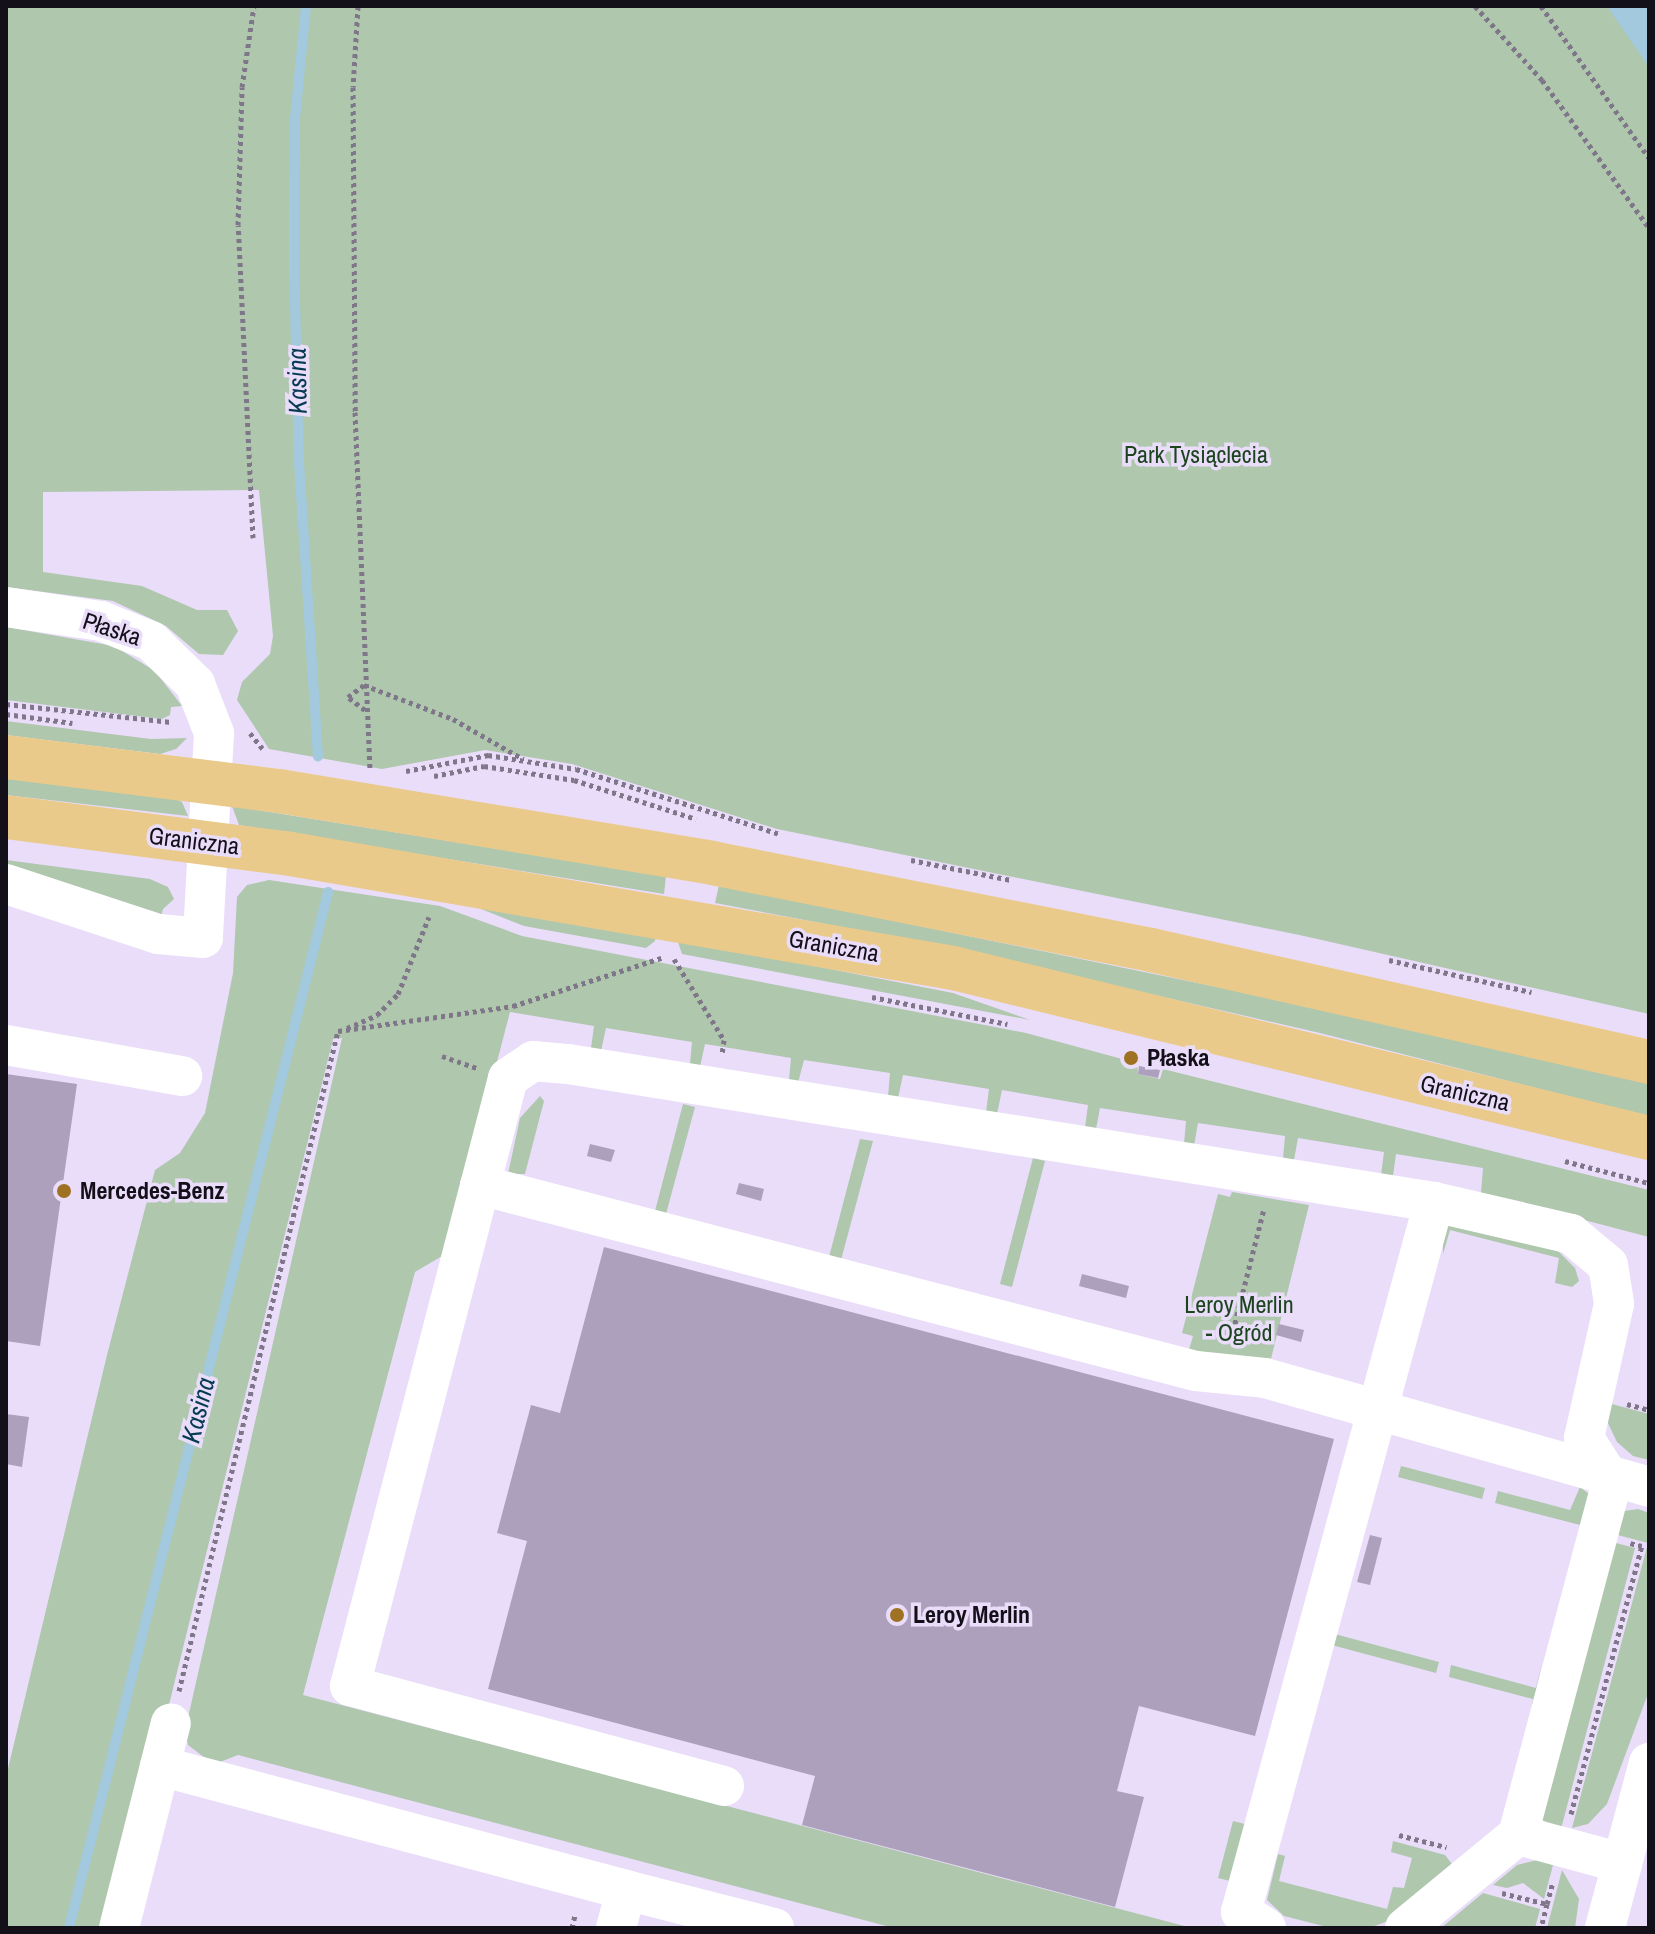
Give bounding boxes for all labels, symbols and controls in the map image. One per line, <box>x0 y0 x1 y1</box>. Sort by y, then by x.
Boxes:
water label: Kasina <box>281 348 313 414</box>
park label: Park Tysiąclecia <box>1124 441 1268 469</box>
street label: Płaska <box>79 606 145 652</box>
street label: Graniczna <box>147 821 241 861</box>
street label: Graniczna <box>787 924 881 968</box>
place label: Płaska <box>1147 1044 1209 1072</box>
marker: Płaska <box>1122 1049 1140 1067</box>
street label: Graniczna <box>1418 1069 1512 1117</box>
place label: Mercedes-Benz <box>80 1177 224 1205</box>
marker: Mercedes-Benz <box>55 1182 73 1200</box>
park label: Leroy Merlin - Ogród <box>1184 1291 1294 1347</box>
water label: Kasina <box>175 1374 221 1446</box>
place label: Leroy Merlin <box>913 1601 1030 1629</box>
marker: Leroy Merlin <box>888 1606 906 1624</box>

